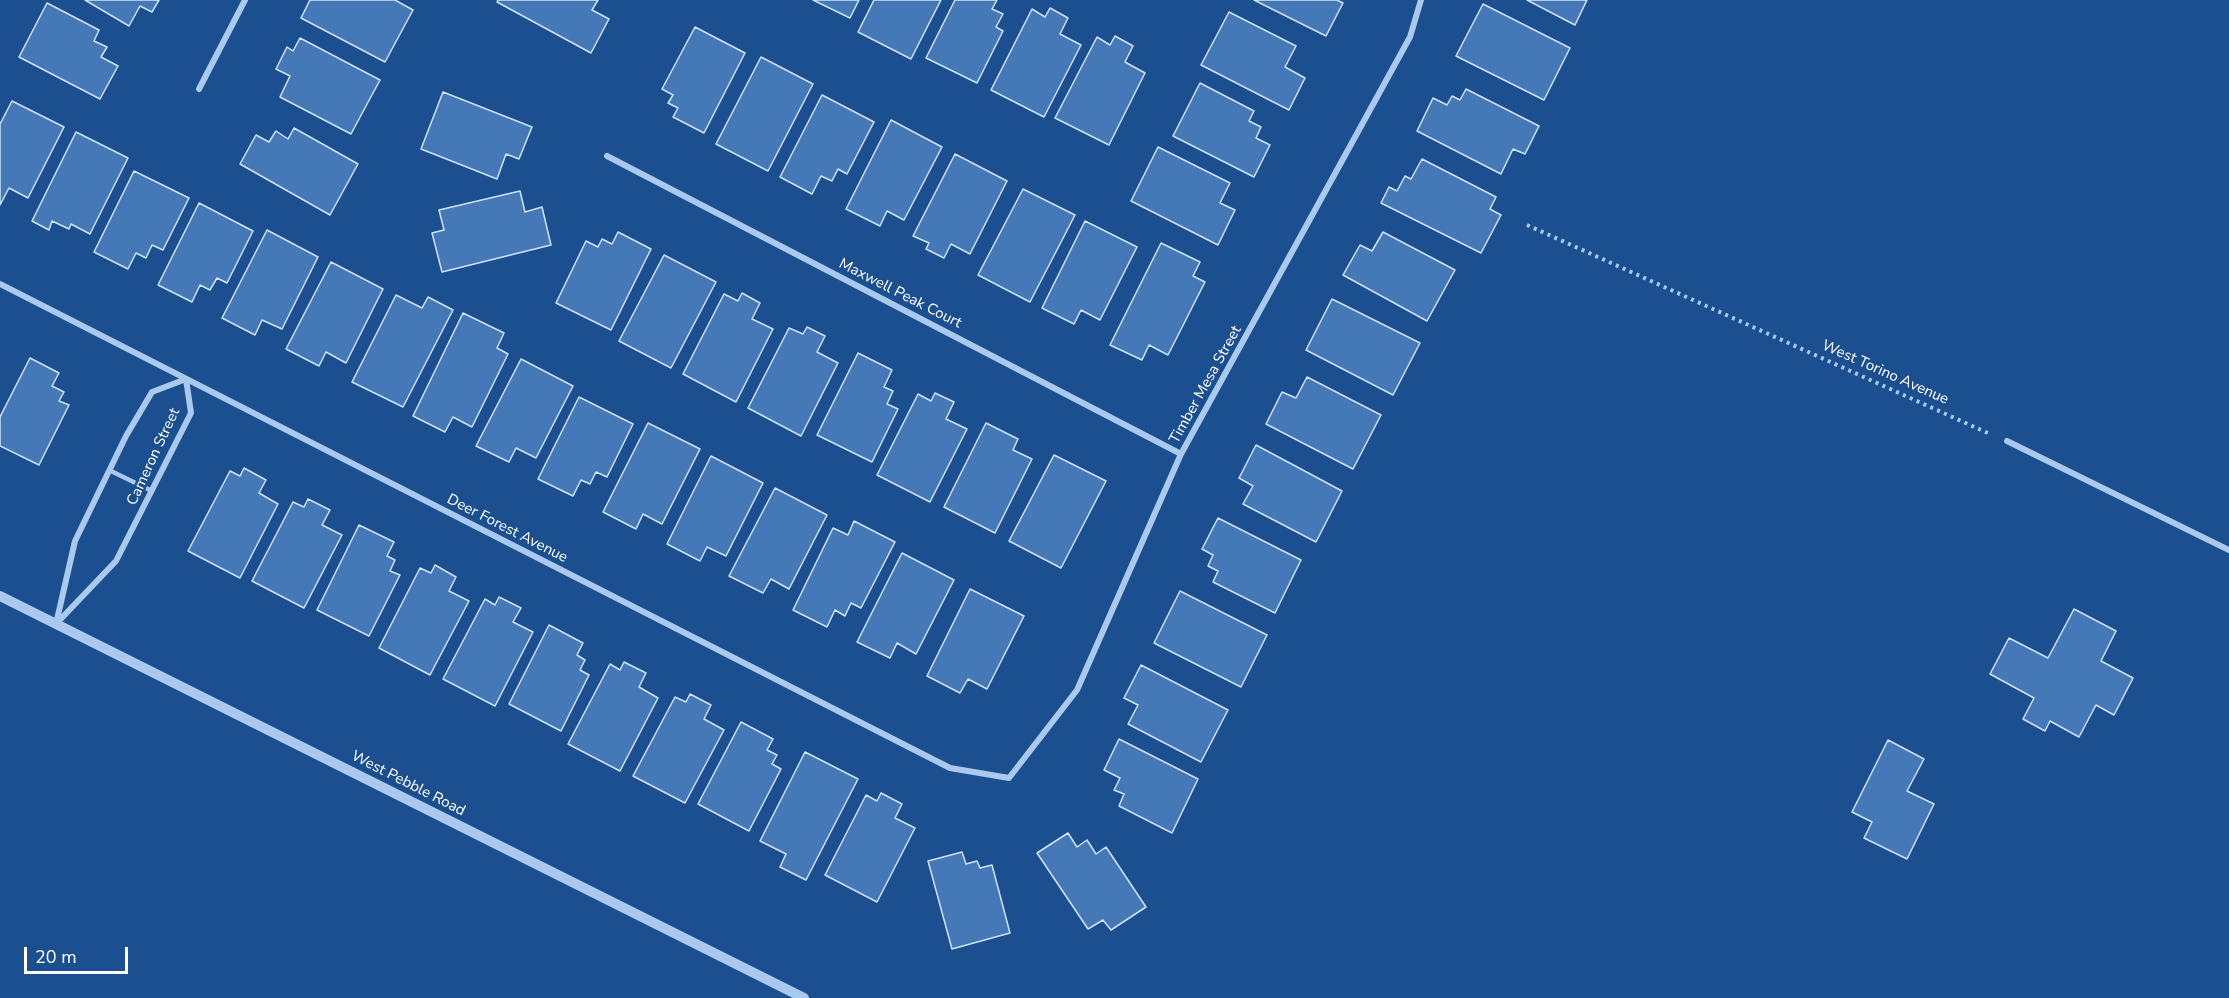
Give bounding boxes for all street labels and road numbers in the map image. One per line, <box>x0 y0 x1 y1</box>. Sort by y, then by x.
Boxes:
street label: Maxwell Peak Court <box>836 255 964 333</box>
street label: Timber Mesa Street <box>1166 323 1246 447</box>
street label: West Torino Avenue <box>1819 337 1951 409</box>
street label: Cameron Street <box>124 405 184 509</box>
street label: Deer Forest Avenue <box>444 491 570 567</box>
street label: West Pebble Road <box>348 747 468 821</box>

